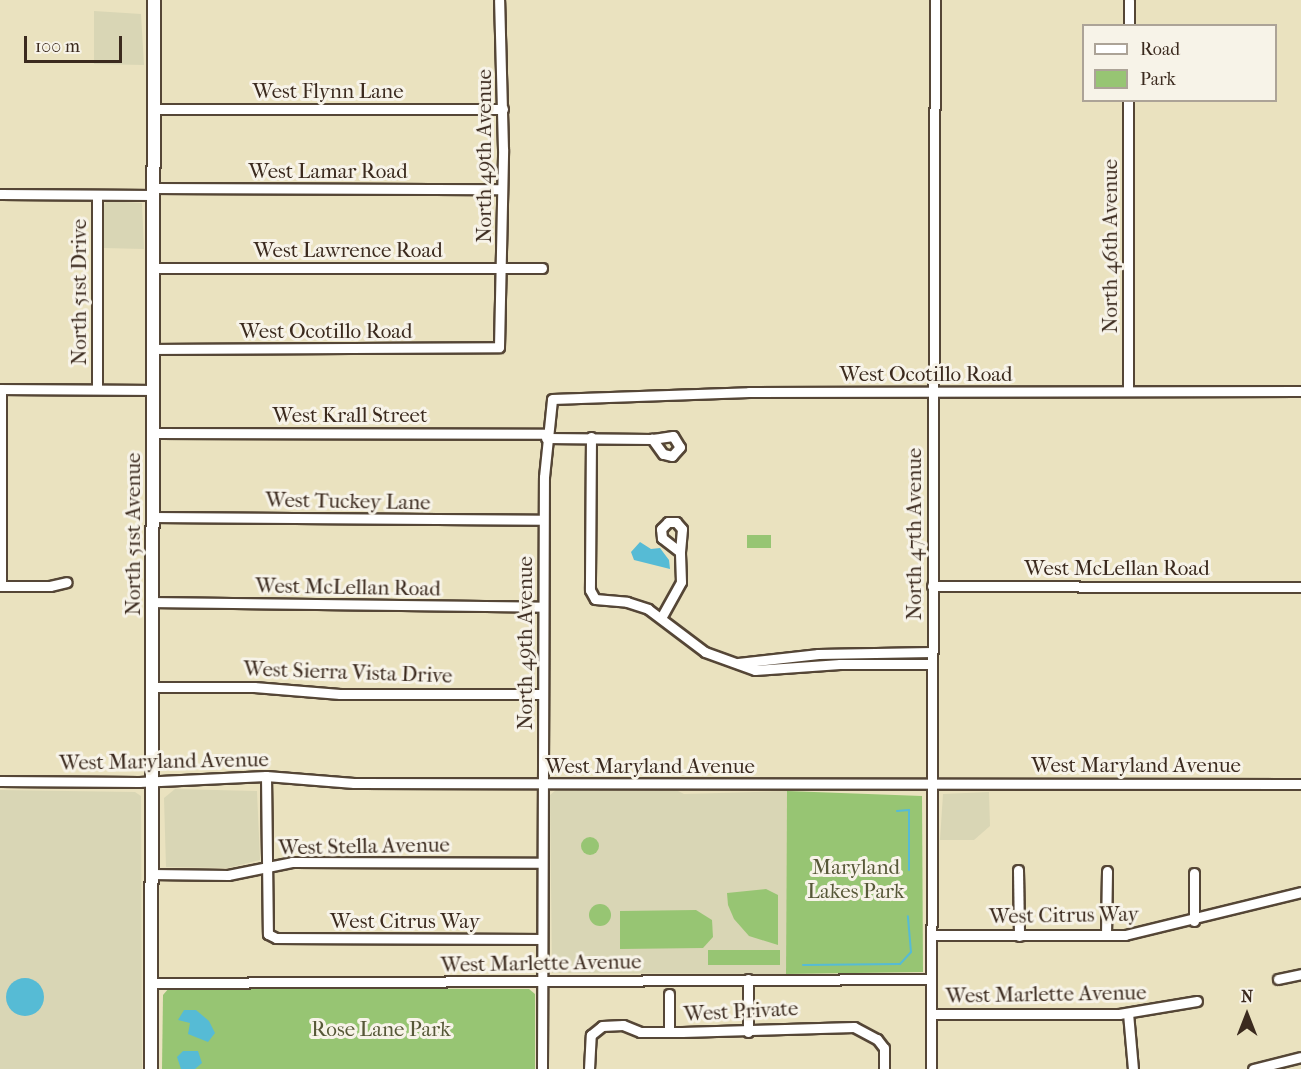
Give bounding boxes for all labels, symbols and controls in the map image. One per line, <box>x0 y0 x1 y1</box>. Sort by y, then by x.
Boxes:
scale bar <box>27 24 124 62</box>
legend <box>1082 24 1277 102</box>
text: 100 m <box>35 36 80 57</box>
text: Road <box>1140 39 1180 60</box>
street label: North 49th Avenue <box>471 69 497 243</box>
text: Park <box>1140 69 1176 90</box>
street label: West Flynn Lane <box>252 78 404 104</box>
street label: West Lamar Road <box>248 158 408 184</box>
street label: North 46th Avenue <box>1097 159 1123 333</box>
street label: North 51st Drive <box>66 219 92 365</box>
street label: West Lawrence Road <box>253 237 443 263</box>
street label: West Ocotillo Road <box>240 318 412 344</box>
street label: West Ocotillo Road <box>840 361 1012 387</box>
street label: West Krall Street <box>273 402 427 428</box>
street label: North 47th Avenue <box>901 448 927 620</box>
street label: North 51st Avenue <box>120 453 146 615</box>
street label: West Tuckey Lane <box>265 487 431 515</box>
street label: West McLellan Road <box>1024 555 1210 581</box>
street label: North 49th Avenue <box>512 556 538 730</box>
street label: West McLellan Road <box>255 573 441 601</box>
street label: West Sierra Vista Drive <box>243 656 453 688</box>
street label: West Maryland Avenue <box>59 747 269 775</box>
street label: West Maryland Avenue <box>1031 752 1241 778</box>
street label: West Maryland Avenue <box>545 753 755 779</box>
street label: West Stella Avenue <box>278 832 450 860</box>
park label: Maryland Lakes Park <box>807 854 905 904</box>
street label: West Citrus Way <box>989 901 1139 929</box>
street label: West Citrus Way <box>330 908 480 934</box>
street label: West Marlette Avenue <box>440 949 642 977</box>
street label: West Marlette Avenue <box>945 980 1147 1008</box>
north arrow <box>1217 985 1277 1045</box>
text: N <box>1241 987 1253 1006</box>
street label: West Private <box>683 995 799 1027</box>
park label: Rose Lane Park <box>311 1016 451 1042</box>

